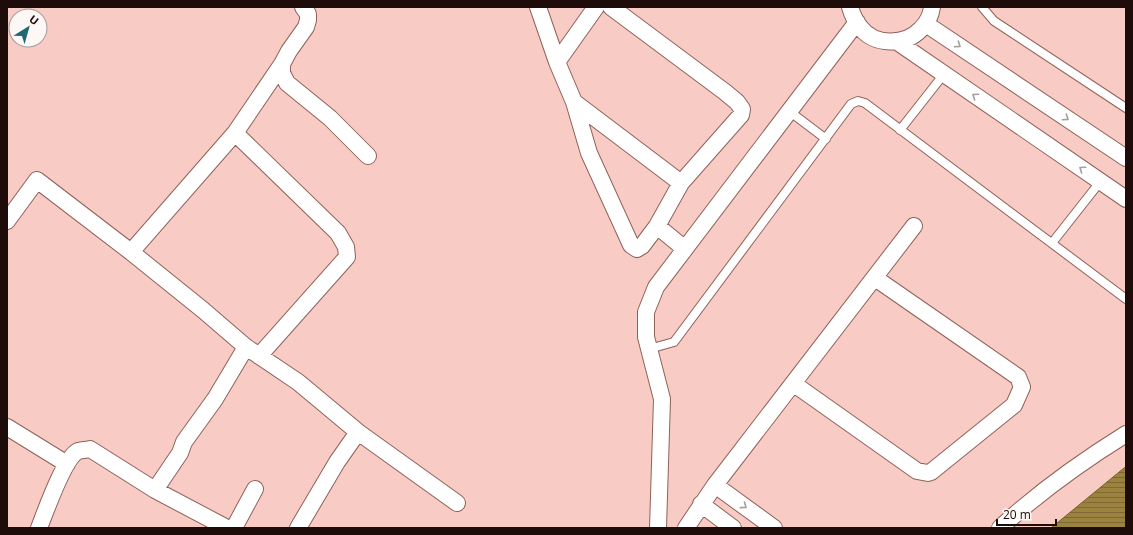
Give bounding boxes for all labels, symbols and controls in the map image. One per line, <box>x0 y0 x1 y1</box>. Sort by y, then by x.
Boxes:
north arrow <box>8 8 48 48</box>
text: U <box>26 11 42 28</box>
one-way arrow <box>954 40 961 48</box>
one-way arrow <box>972 93 979 101</box>
one-way arrow <box>1062 113 1069 120</box>
one-way arrow <box>1080 167 1087 174</box>
scale bar <box>997 501 1056 527</box>
one-way arrow <box>740 502 747 509</box>
text: 20 m <box>1003 506 1031 523</box>

